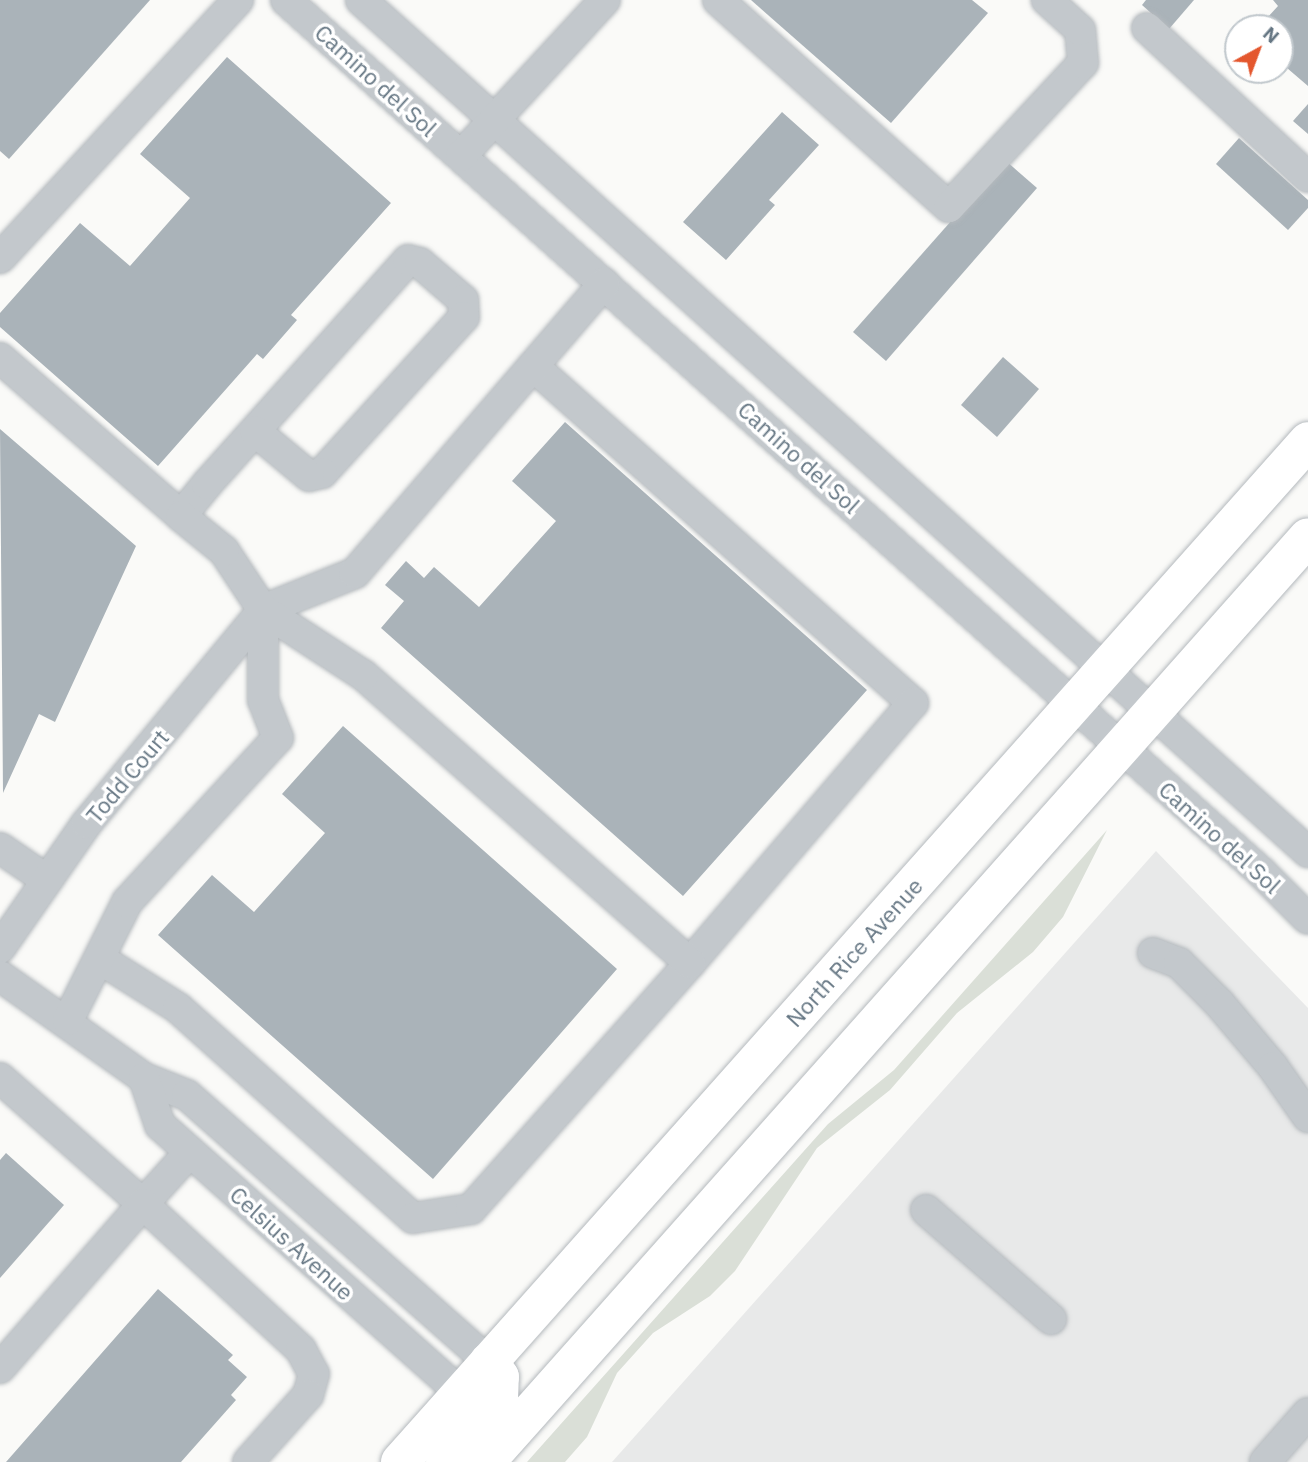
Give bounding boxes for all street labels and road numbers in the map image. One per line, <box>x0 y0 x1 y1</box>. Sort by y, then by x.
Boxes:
street label: Camino del Sol <box>310 18 442 142</box>
street label: Camino del Sol <box>733 395 865 519</box>
street label: Todd Court <box>80 724 174 828</box>
street label: Camino del Sol <box>1154 775 1286 899</box>
street label: North Rice Avenue <box>780 872 928 1032</box>
street label: Celsius Avenue <box>225 1180 359 1306</box>

